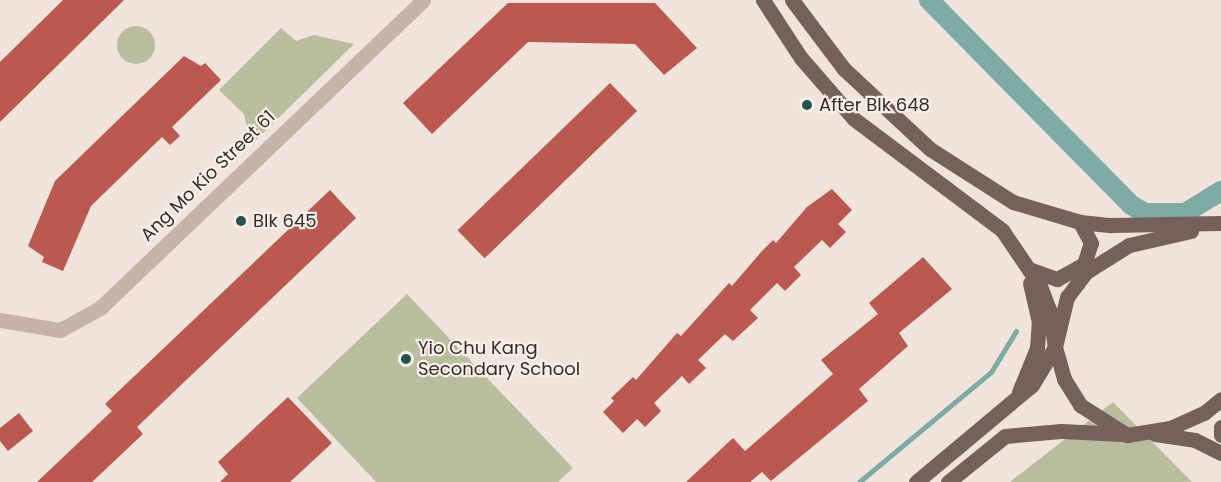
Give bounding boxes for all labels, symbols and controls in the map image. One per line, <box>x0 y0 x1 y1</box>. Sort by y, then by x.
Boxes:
place label: After Blk 648 <box>819 94 930 116</box>
marker: After Blk 648 <box>800 98 814 112</box>
street label: Ang Mo Kio Street 61 <box>136 106 280 246</box>
place label: Blk 645 <box>253 210 317 232</box>
marker: Blk 645 <box>234 214 248 228</box>
place label: Yio Chu Kang Secondary School <box>418 338 580 380</box>
marker: Yio Chu Kang Secondary School <box>399 352 413 366</box>

